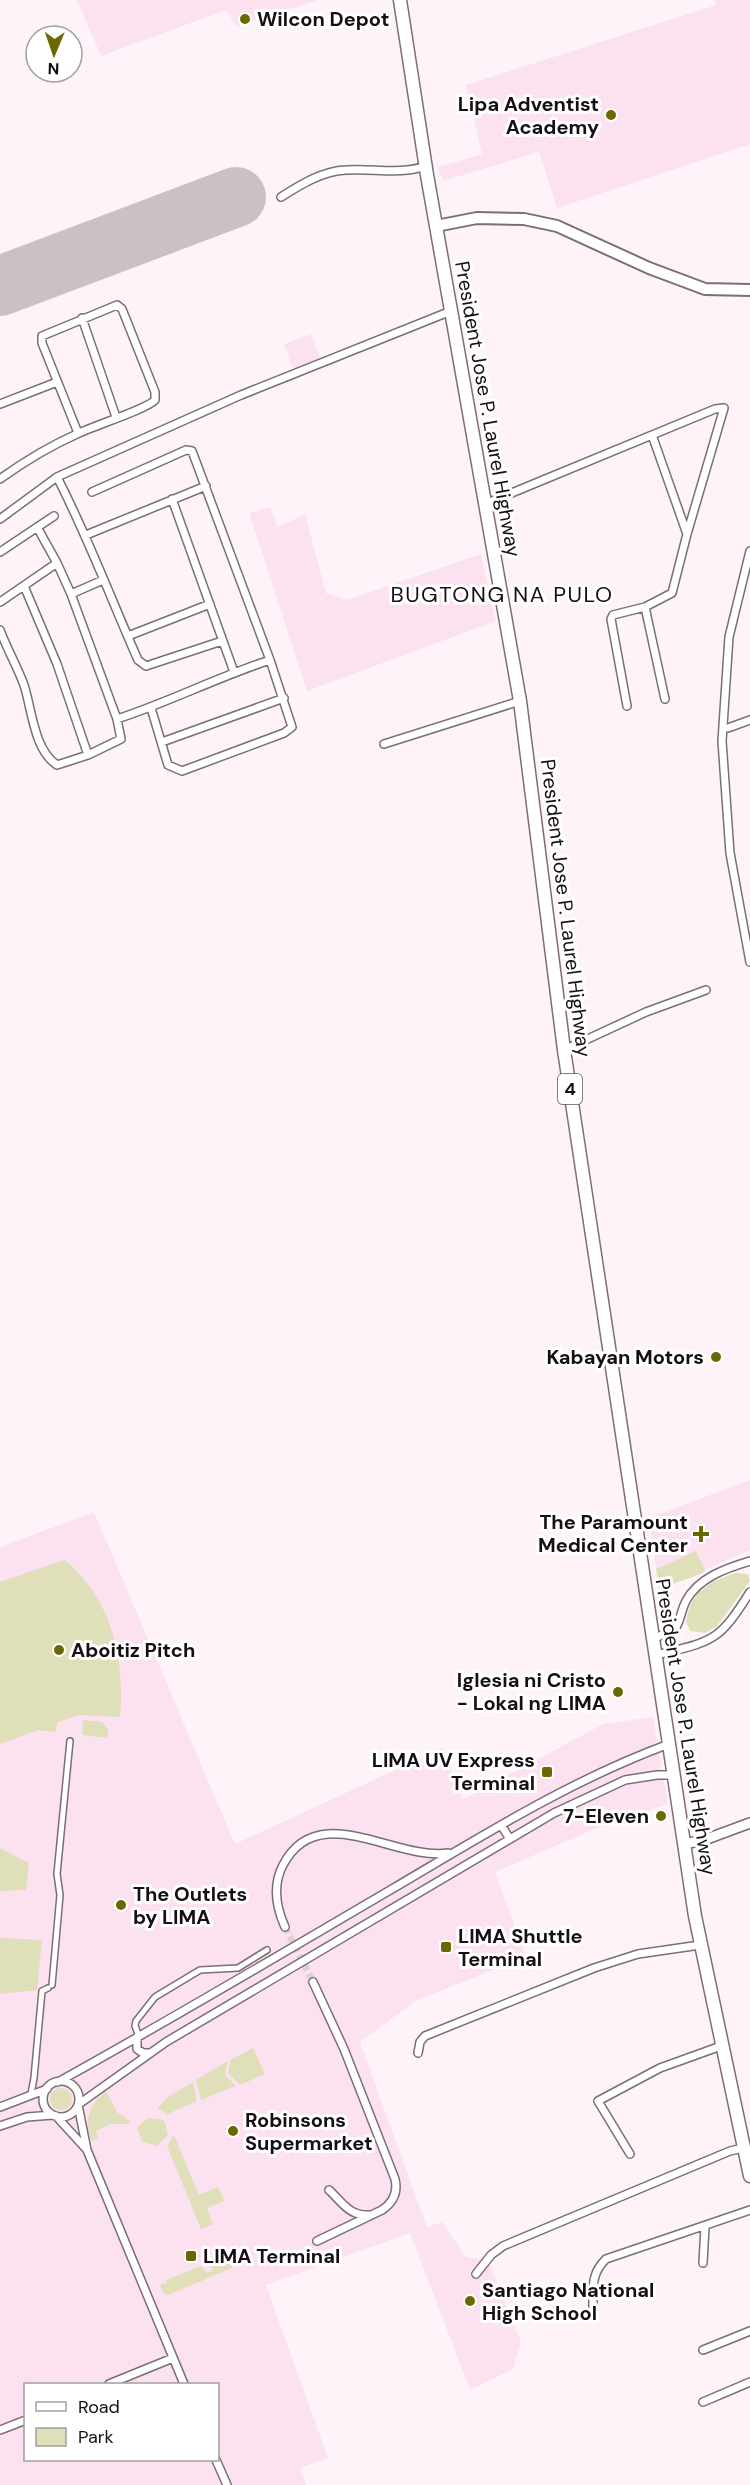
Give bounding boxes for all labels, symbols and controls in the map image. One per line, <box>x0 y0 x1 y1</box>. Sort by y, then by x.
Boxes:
place label: Wilcon Depot <box>257 6 389 32</box>
marker: Wilcon Depot <box>238 12 252 26</box>
north arrow <box>24 24 84 84</box>
text: N <box>47 58 60 79</box>
place label: Lipa Adventist Academy <box>458 91 599 140</box>
marker: Lipa Adventist Academy <box>604 108 618 122</box>
street label: President Jose P. Laurel Highway <box>449 259 527 559</box>
district label: BUGTONG NA PULO <box>390 580 614 609</box>
street label: President Jose P. Laurel Highway <box>535 757 597 1059</box>
road number: 4 <box>558 1074 582 1104</box>
place label: Kabayan Motors <box>547 1344 704 1370</box>
marker: Kabayan Motors <box>709 1350 723 1364</box>
place label: The Paramount Medical Center <box>538 1509 688 1558</box>
marker: The Paramount Medical Center <box>692 1525 710 1543</box>
street label: President Jose P. Laurel Highway <box>650 1577 722 1877</box>
place label: Aboitiz Pitch <box>71 1637 195 1663</box>
marker: Aboitiz Pitch <box>52 1643 66 1657</box>
place label: Iglesia ni Cristo - Lokal ng LIMA <box>456 1667 606 1716</box>
marker: Iglesia ni Cristo - Lokal ng LIMA <box>611 1685 625 1699</box>
place label: LIMA UV Express Terminal <box>372 1747 535 1796</box>
marker: LIMA UV Express Terminal <box>540 1765 554 1779</box>
place label: 7-Eleven <box>563 1803 649 1829</box>
marker: 7-Eleven <box>654 1809 668 1823</box>
place label: The Outlets by LIMA <box>133 1881 247 1930</box>
marker: The Outlets by LIMA <box>114 1898 128 1912</box>
place label: LIMA Shuttle Terminal <box>458 1923 583 1972</box>
marker: LIMA Shuttle Terminal <box>439 1940 453 1954</box>
place label: Robinsons Supermarket <box>245 2107 373 2156</box>
marker: Robinsons Supermarket <box>226 2124 240 2138</box>
place label: LIMA Terminal <box>203 2243 340 2269</box>
marker: LIMA Terminal <box>184 2249 198 2263</box>
place label: Santiago National High School <box>482 2277 654 2326</box>
marker: Santiago National High School <box>463 2294 477 2308</box>
legend <box>24 2383 219 2461</box>
text: Road <box>78 2395 120 2419</box>
text: Park <box>78 2425 114 2449</box>

